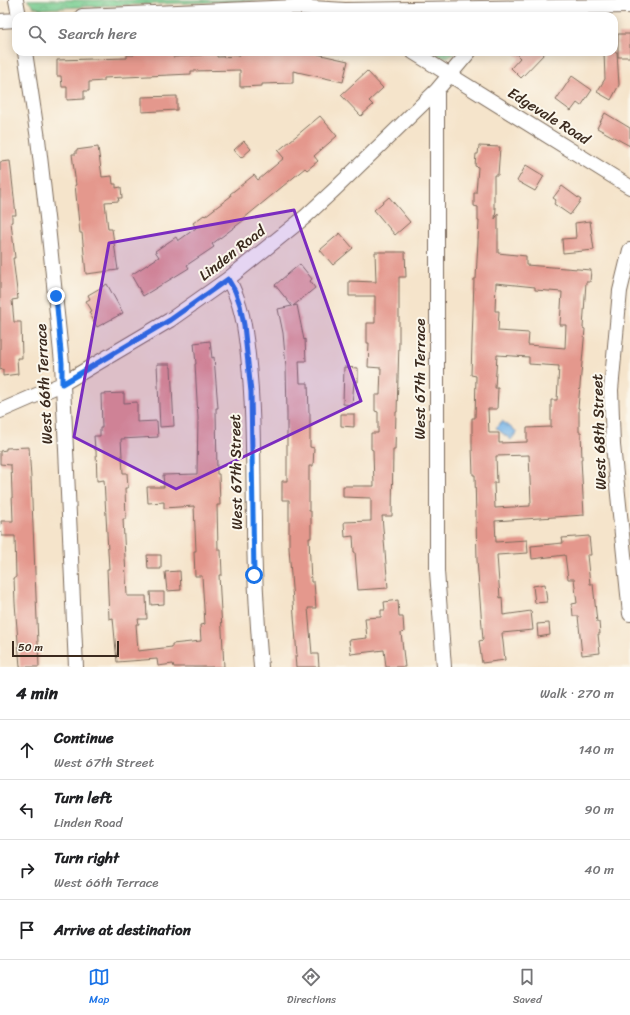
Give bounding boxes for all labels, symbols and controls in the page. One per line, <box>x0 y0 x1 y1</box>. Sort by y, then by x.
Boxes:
search box <box>12 12 618 56</box>
text: Search here <box>58 21 137 47</box>
icon: search <box>26 23 48 45</box>
street label: Edgevale Road <box>502 80 596 152</box>
street label: Linden Road <box>193 218 272 287</box>
route end <box>47 287 65 305</box>
street label: West 67th Terrace <box>407 319 433 439</box>
street label: West 66th Terrace <box>28 323 60 445</box>
street label: West 68th Street <box>584 373 614 490</box>
street label: West 67th Street <box>222 414 250 530</box>
route start <box>245 566 263 584</box>
text: 50 m <box>18 638 43 657</box>
scale bar <box>12 639 119 658</box>
text: 4 min <box>16 678 58 708</box>
text: Walk · 270 m <box>540 682 614 705</box>
text: Continue <box>54 725 114 751</box>
text: 140 m <box>579 738 614 761</box>
icon: ahead <box>16 739 38 761</box>
text: West 67th Street <box>54 751 154 774</box>
text: Turn left <box>54 785 112 811</box>
text: 90 m <box>584 798 614 821</box>
icon: left <box>16 799 38 821</box>
text: Linden Road <box>54 811 122 834</box>
text: Turn right <box>54 845 119 871</box>
text: 40 m <box>584 858 614 881</box>
icon: right <box>16 859 38 881</box>
text: West 66th Terrace <box>54 871 159 894</box>
text: Arrive at destination <box>54 917 191 943</box>
icon: arrive <box>16 919 38 941</box>
tab: Map <box>88 966 110 1009</box>
tab: Directions <box>287 966 336 1009</box>
tab: Saved <box>513 966 542 1009</box>

